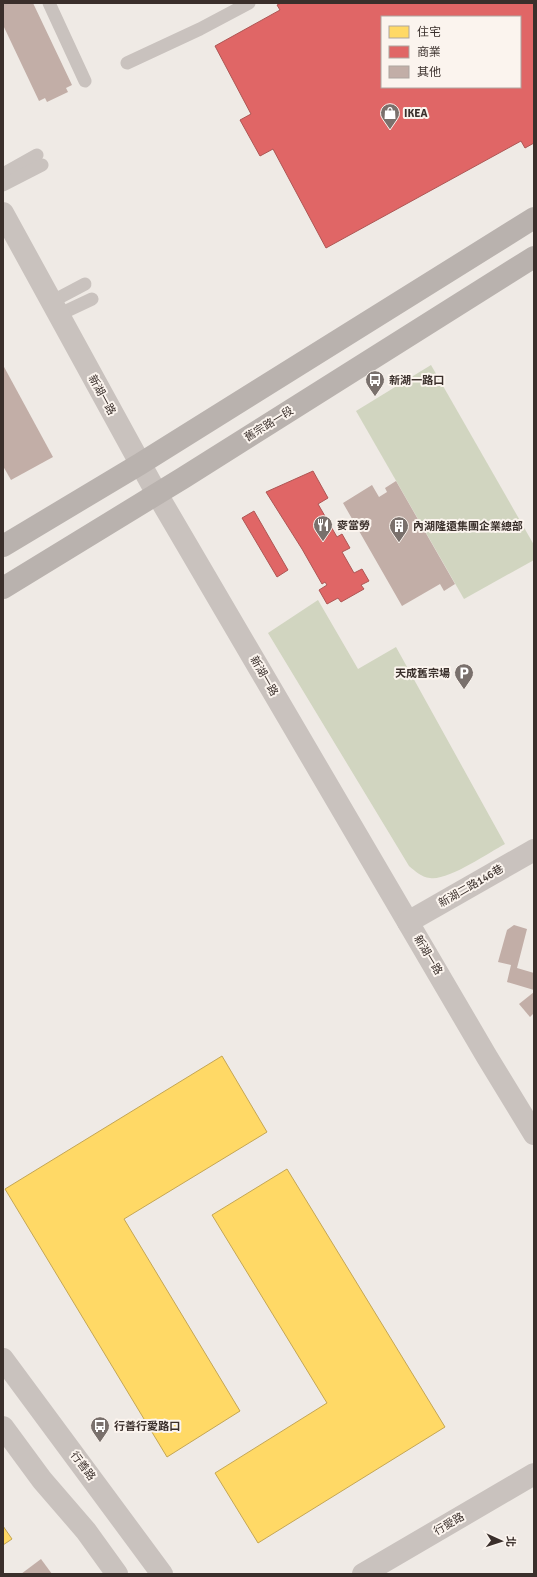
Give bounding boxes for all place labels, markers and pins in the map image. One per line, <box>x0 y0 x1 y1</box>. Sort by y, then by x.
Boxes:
shop icon: IKEA <box>379 102 401 130</box>
place label: IKEA <box>404 107 428 120</box>
bus stop icon: 新湖一路口 <box>364 369 386 397</box>
place label: 新湖一路口 <box>389 374 444 387</box>
restaurant icon: 麥當勞 <box>312 514 334 542</box>
building icon: 內湖隆遠集團企業總部 <box>388 515 410 543</box>
place label: 麥當勞 <box>337 519 370 532</box>
place label: 內湖隆遠集團企業總部 <box>413 520 523 533</box>
parking icon: 天成舊宗場 <box>453 662 475 690</box>
place label: 天成舊宗場 <box>395 667 450 680</box>
bus stop icon: 行善行愛路口 <box>89 1415 111 1443</box>
place label: 行善行愛路口 <box>114 1420 180 1433</box>

